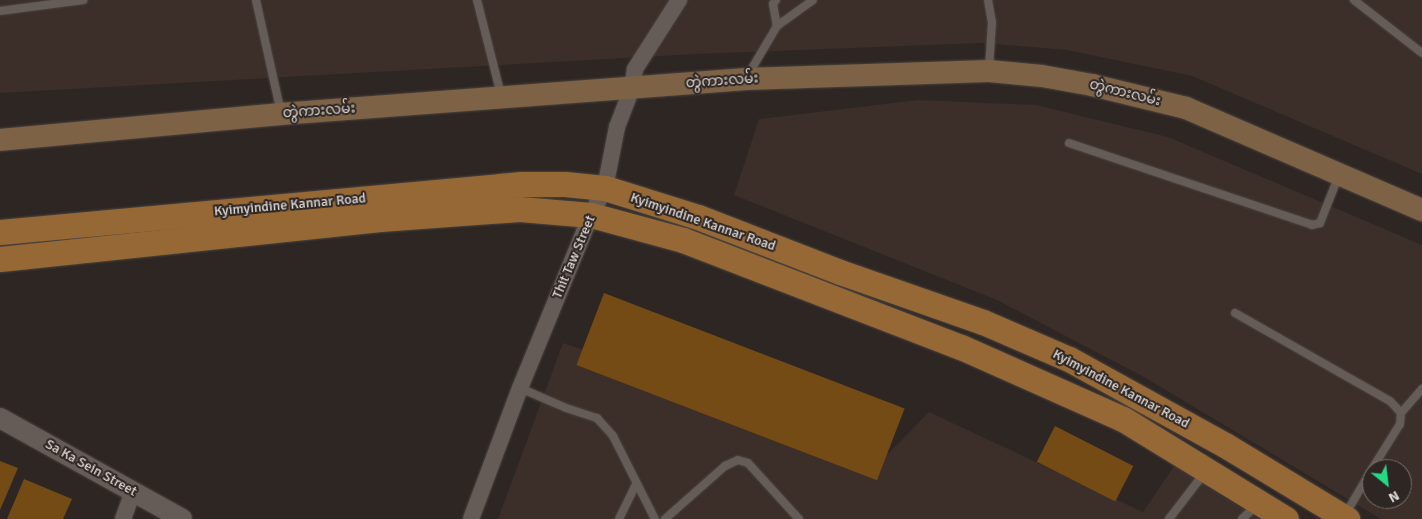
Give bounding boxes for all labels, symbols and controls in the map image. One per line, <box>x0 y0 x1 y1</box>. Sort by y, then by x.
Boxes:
street label: တွဲကားလမ်း <box>685 70 759 92</box>
street label: တွဲကားလမ်း <box>1088 76 1162 110</box>
street label: တွဲကားလမ်း <box>282 100 356 122</box>
street label: Kyimyindine Kannar Road <box>628 189 778 255</box>
street label: Kyimyindine Kannar Road <box>213 190 367 220</box>
street label: Thit Taw Street <box>549 213 599 301</box>
street label: Kyimyindine Kannar Road <box>1050 346 1192 432</box>
street label: Sa Ka Sein Street <box>42 436 140 500</box>
north arrow <box>1362 459 1412 509</box>
text: N <box>1386 487 1402 506</box>

